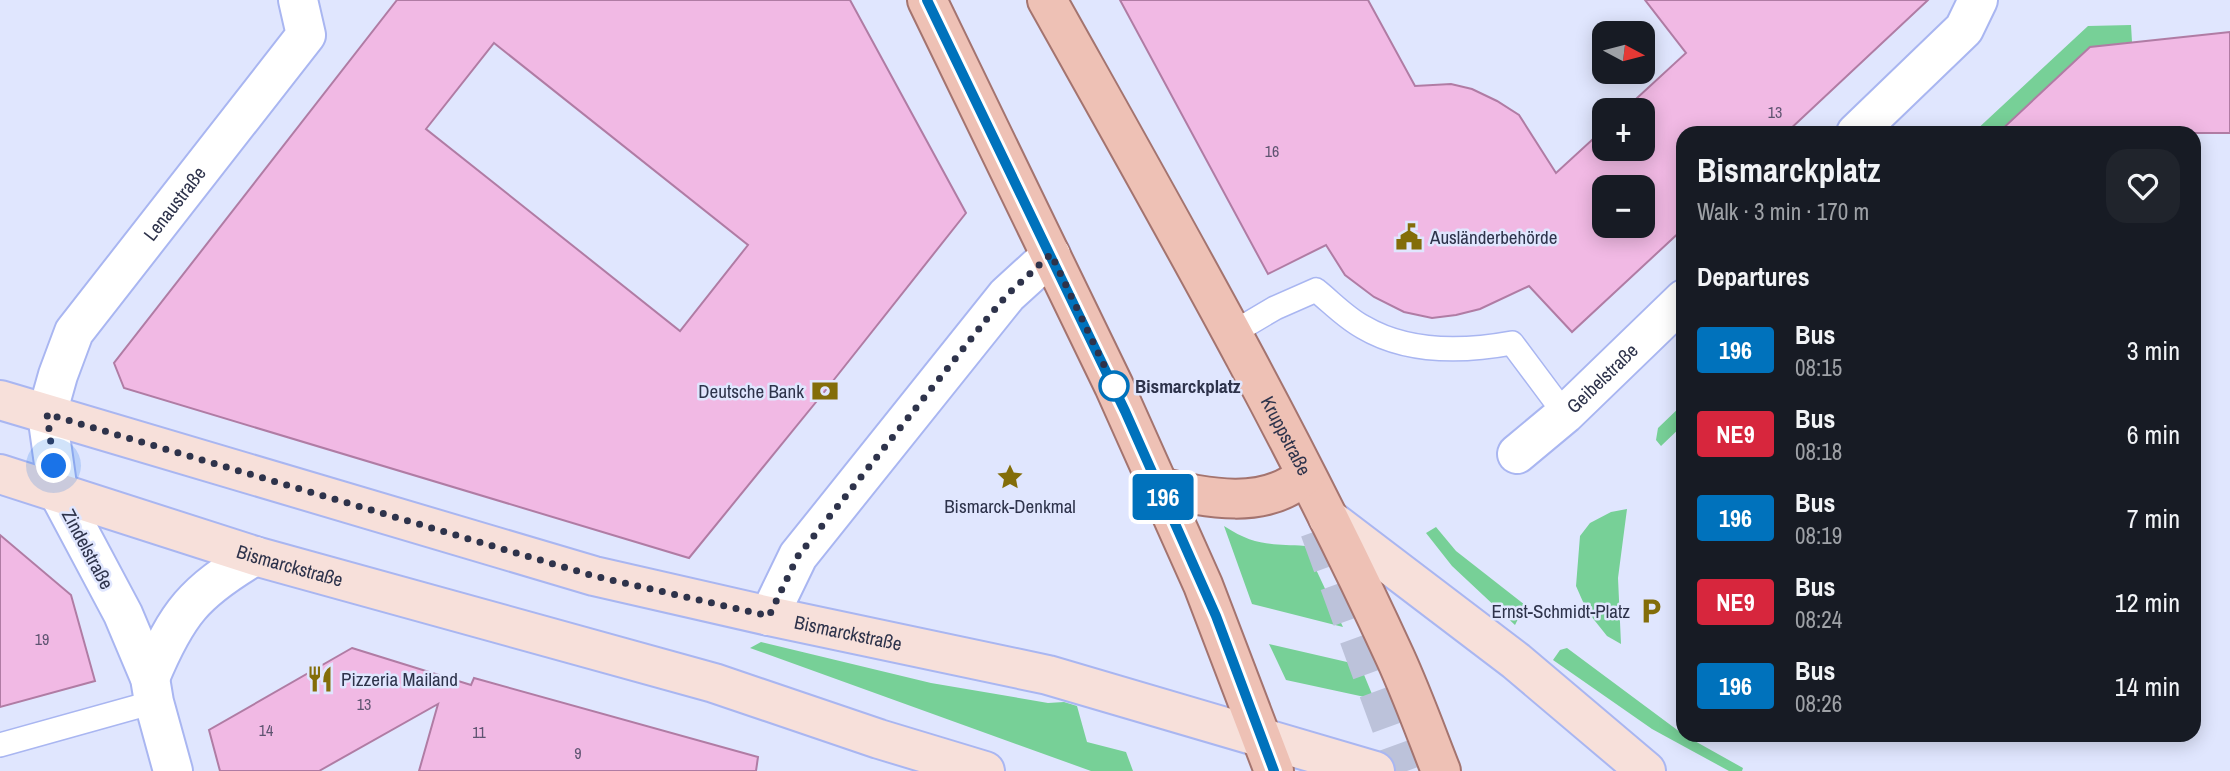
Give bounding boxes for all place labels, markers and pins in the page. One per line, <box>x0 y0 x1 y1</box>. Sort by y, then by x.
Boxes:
public building icon: Ausländerbehörde <box>1394 222 1424 252</box>
place label: Ausländerbehörde <box>1429 224 1557 250</box>
marker: Bismarckplatz <box>1099 371 1129 401</box>
place label: Bismarckplatz <box>1135 373 1241 399</box>
bank icon: Deutsche Bank <box>810 376 840 406</box>
place label: Deutsche Bank <box>698 378 804 404</box>
place icon: Bismarck-Denkmal <box>995 462 1025 492</box>
place label: Bismarck-Denkmal <box>944 493 1076 519</box>
parking icon: Ernst-Schmidt-Platz <box>1636 596 1666 626</box>
place label: Ernst-Schmidt-Platz <box>1491 598 1630 624</box>
restaurant icon: Pizzeria Mailand <box>305 664 335 694</box>
place label: Pizzeria Mailand <box>341 666 458 692</box>

